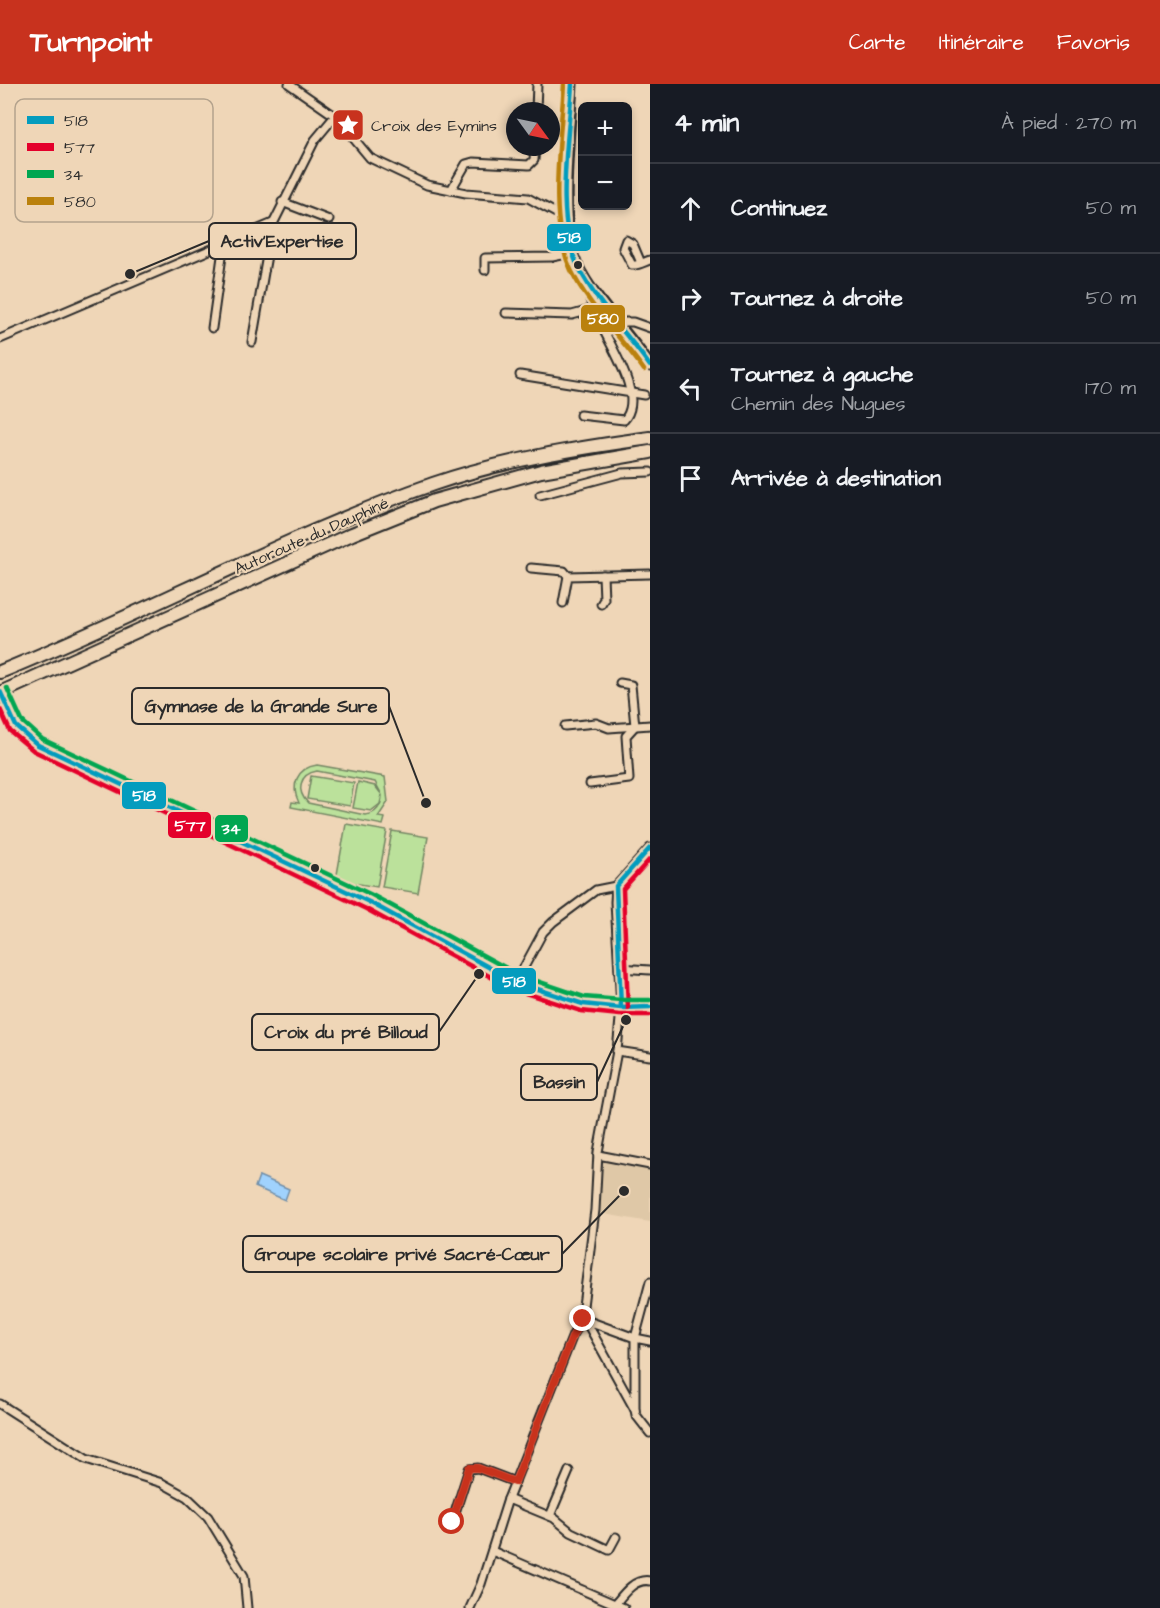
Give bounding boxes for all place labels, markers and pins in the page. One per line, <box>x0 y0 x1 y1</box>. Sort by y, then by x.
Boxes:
place icon: Croix des Eymins <box>330 107 366 143</box>
place label: Croix des Eymins <box>371 115 497 138</box>
callout: Activ'Expertise <box>209 223 356 259</box>
unlabelled marker <box>572 259 584 271</box>
callout: Gymnase de la Grande Sure <box>132 688 389 724</box>
unlabelled marker <box>309 862 321 874</box>
callout: Croix du pré Billoud <box>252 1014 439 1050</box>
callout: Bassin <box>521 1064 597 1100</box>
callout: Groupe scolaire privé Sacré-Cœur <box>243 1236 562 1272</box>

